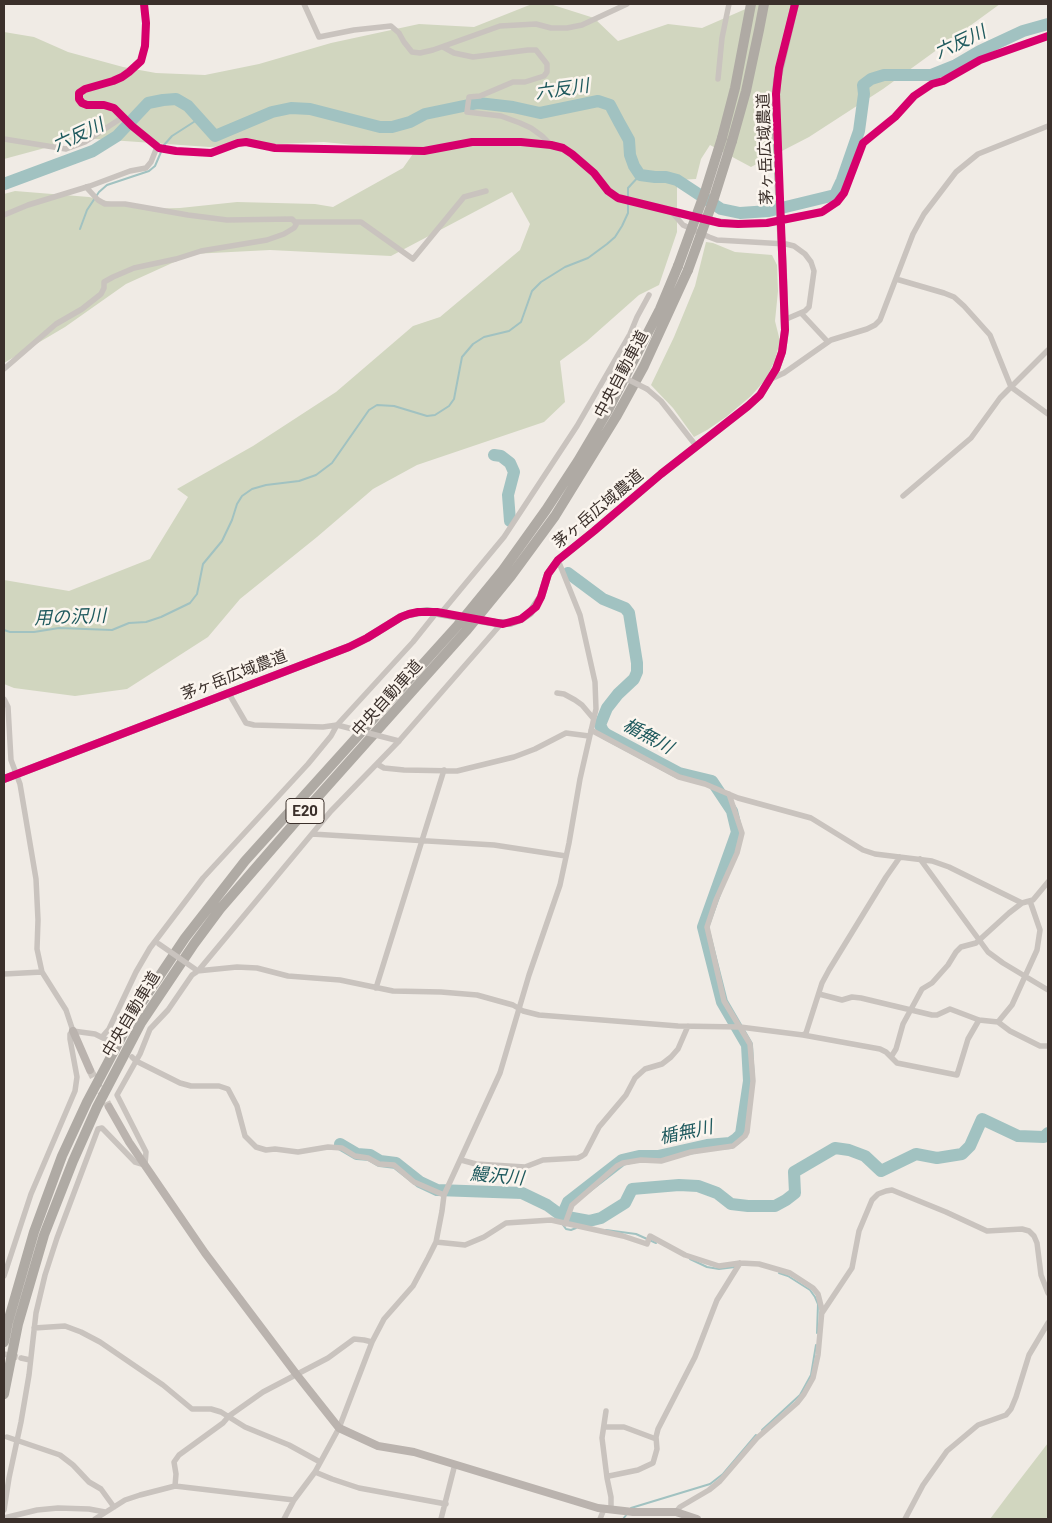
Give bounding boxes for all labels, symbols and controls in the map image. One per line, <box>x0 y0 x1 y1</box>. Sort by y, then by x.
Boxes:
water label: 六反川 <box>931 21 989 63</box>
water label: 六反川 <box>534 75 590 103</box>
street label: 茅ヶ岳広域農道 <box>753 93 777 205</box>
water label: 六反川 <box>49 114 107 156</box>
street label: 中央自動車道 <box>590 327 652 421</box>
street label: 茅ヶ岳広域農道 <box>549 466 647 552</box>
water label: 用の沢川 <box>34 605 106 629</box>
street label: 茅ヶ岳広域農道 <box>178 646 290 704</box>
street label: 中央自動車道 <box>348 656 426 740</box>
water label: 楯無川 <box>619 713 677 759</box>
road number: E20 <box>286 798 324 824</box>
street label: 中央自動車道 <box>98 968 164 1060</box>
water label: 楯無川 <box>657 1116 715 1148</box>
water label: 鰻沢川 <box>469 1163 525 1189</box>

